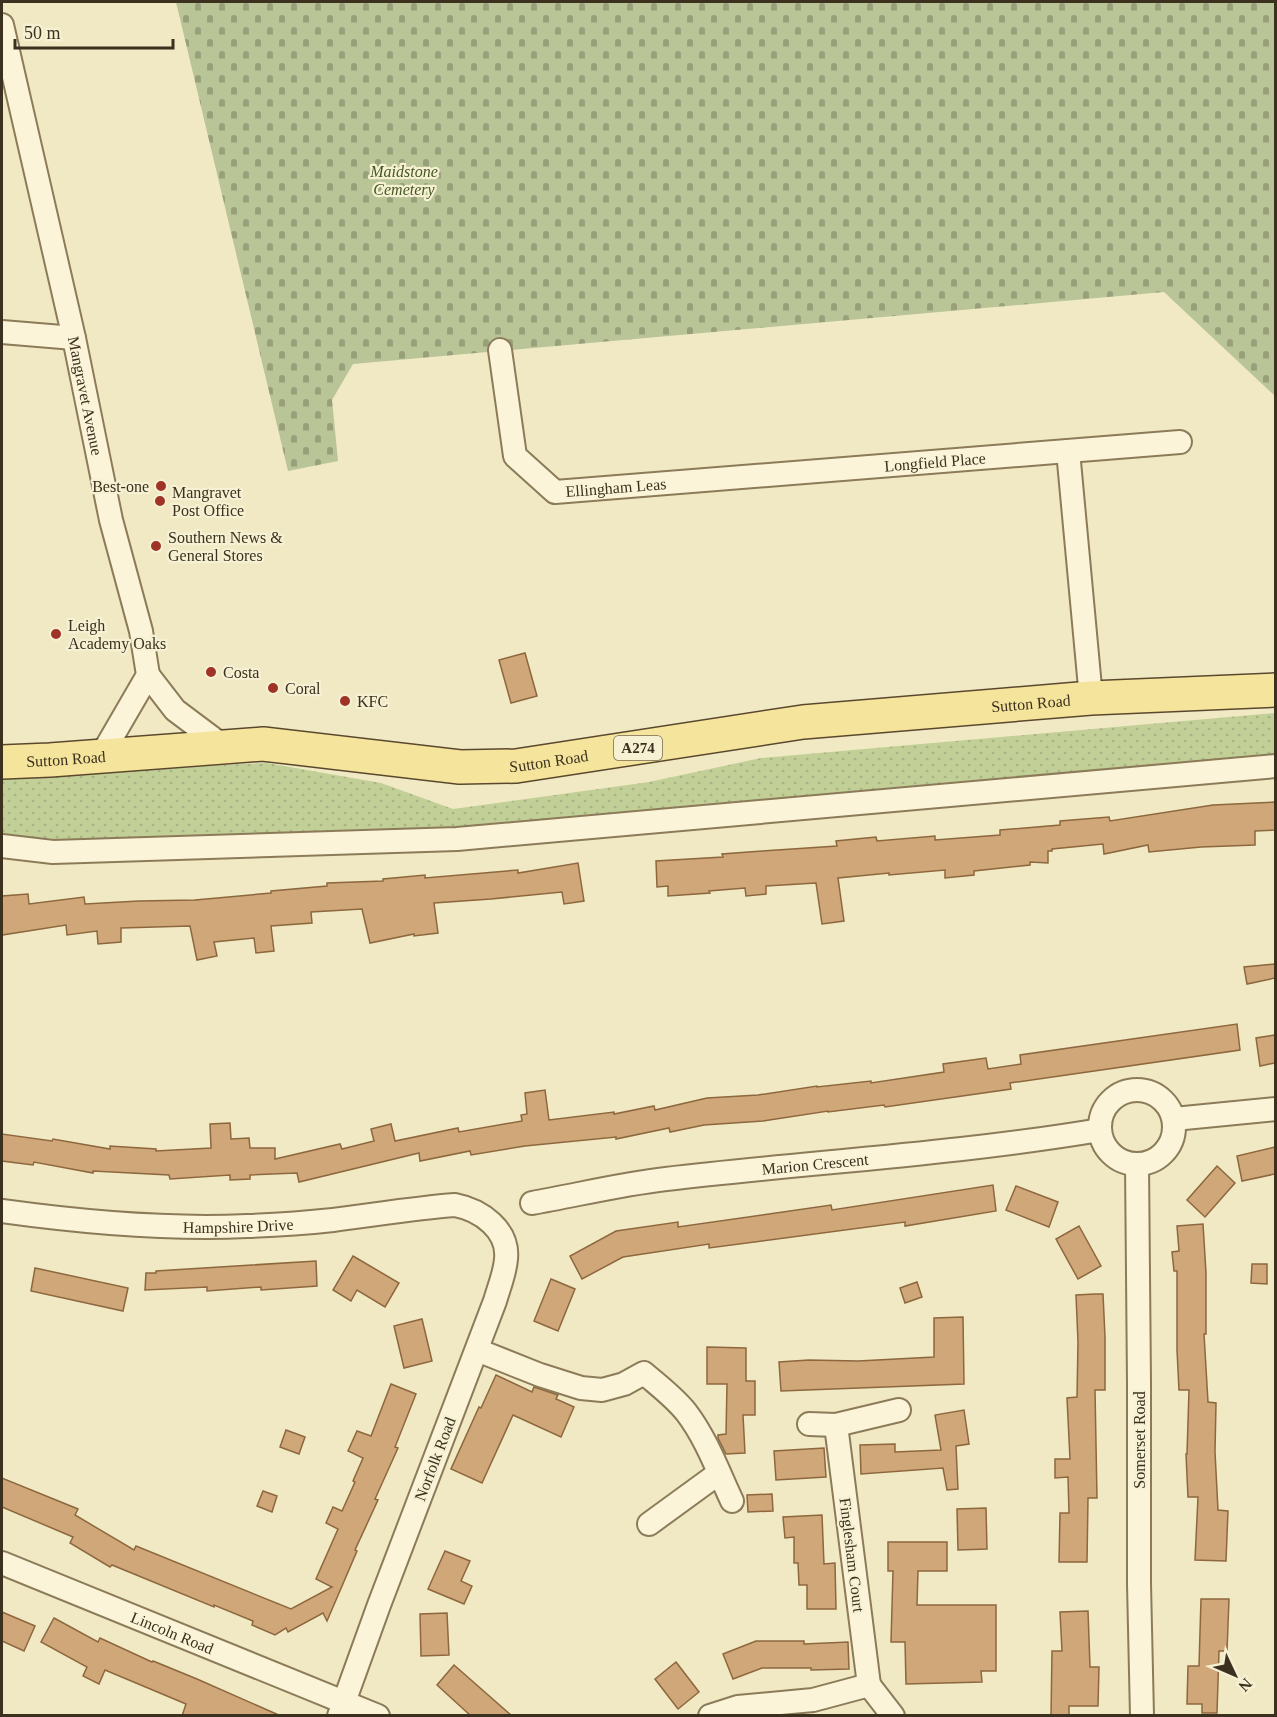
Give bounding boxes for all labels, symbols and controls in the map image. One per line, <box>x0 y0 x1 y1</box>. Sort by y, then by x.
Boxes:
scale bar <box>15 12 172 50</box>
text: 50 m <box>24 23 61 43</box>
park label: Maidstone Cemetery <box>369 163 438 199</box>
street label: Mangravet Avenue <box>65 335 106 457</box>
street label: Longfield Place <box>883 449 986 474</box>
street label: Ellingham Leas <box>565 475 667 500</box>
place label: Best-one <box>92 478 149 495</box>
marker: Best-one <box>154 479 168 493</box>
place label: Mangravet Post Office <box>172 484 244 519</box>
marker: Mangravet Post Office <box>153 494 167 508</box>
place label: Southern News & General Stores <box>168 529 283 564</box>
marker: Southern News & General Stores <box>149 539 163 553</box>
place label: Leigh Academy Oaks <box>68 617 166 653</box>
marker: Leigh Academy Oaks <box>49 627 63 641</box>
place label: Costa <box>223 664 259 681</box>
marker: Costa <box>204 665 218 679</box>
place label: Coral <box>285 680 321 697</box>
marker: Coral <box>266 681 280 695</box>
street label: Sutton Road <box>991 691 1071 715</box>
place label: KFC <box>357 693 388 710</box>
marker: KFC <box>338 694 352 708</box>
road number: A274 <box>614 736 662 760</box>
street label: Sutton Road <box>26 747 106 769</box>
street label: Sutton Road <box>509 747 589 775</box>
street label: Marion Crescent <box>761 1150 870 1177</box>
street label: Hampshire Drive <box>183 1215 294 1236</box>
street label: Somerset Road <box>1131 1391 1148 1489</box>
street label: Norfolk Road <box>411 1415 459 1503</box>
street label: Finglesham Court <box>836 1497 868 1614</box>
street label: Lincoln Road <box>129 1608 216 1657</box>
north arrow <box>1205 1645 1265 1705</box>
text: N <box>1235 1675 1256 1695</box>

